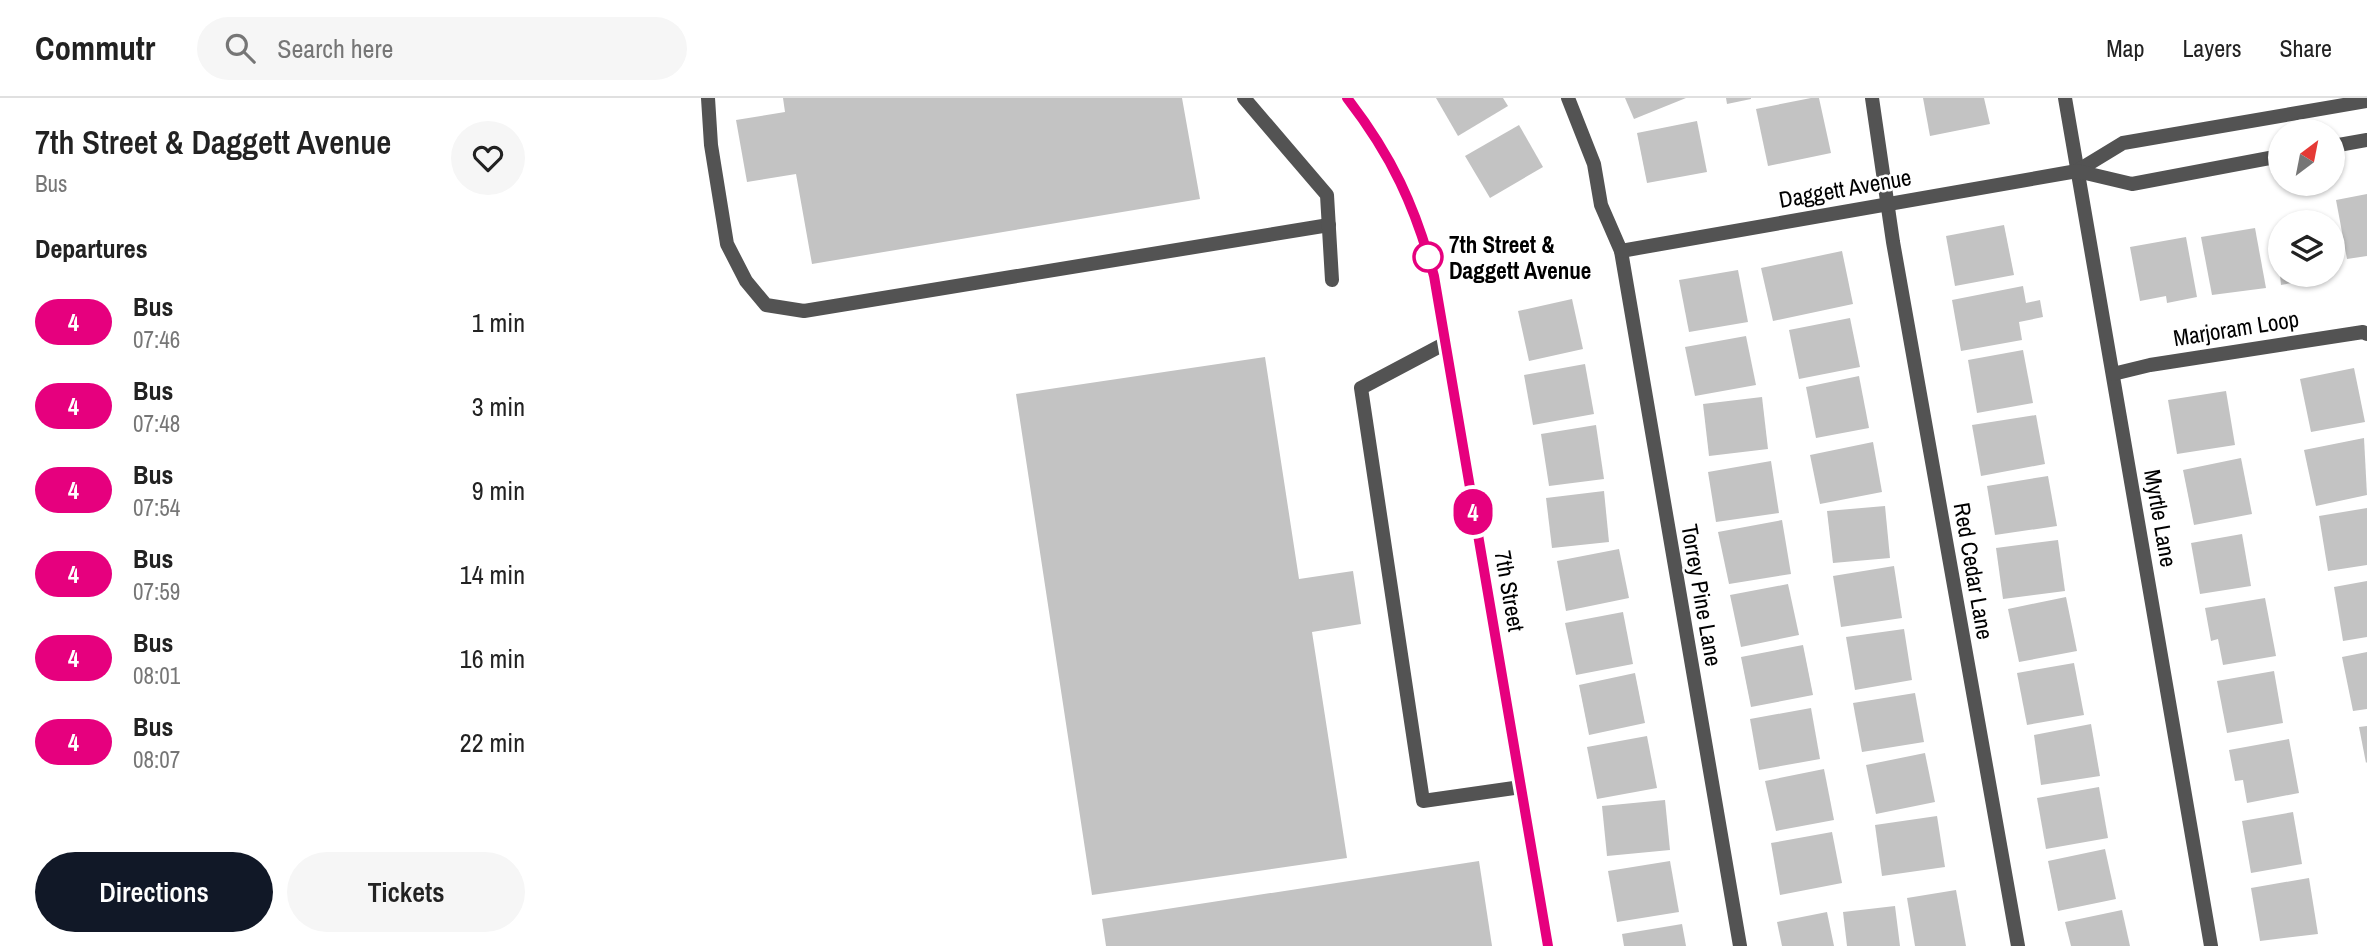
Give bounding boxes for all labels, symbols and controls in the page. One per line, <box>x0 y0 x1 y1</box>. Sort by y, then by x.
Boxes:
search box <box>197 17 687 80</box>
text: Commutr <box>35 26 155 70</box>
icon: search <box>221 29 259 67</box>
text: Search here <box>277 31 393 66</box>
text: Map <box>2106 32 2144 64</box>
text: Layers <box>2182 32 2241 64</box>
text: Share <box>2279 32 2332 64</box>
north arrow <box>2268 119 2345 196</box>
map controls <box>2268 119 2345 287</box>
text: 7th Street & Daggett Avenue <box>35 120 391 164</box>
button: heart <box>451 121 525 195</box>
street label: Daggett Avenue <box>1776 161 1914 215</box>
text: Bus <box>35 168 68 199</box>
button: layers <box>2268 210 2345 287</box>
place label: 7th Street & Daggett Avenue <box>1449 229 1591 286</box>
text: Departures <box>35 231 148 266</box>
marker: 7th Street & Daggett Avenue <box>1413 242 1443 272</box>
text: Bus <box>133 289 173 324</box>
street label: Marjoram Loop <box>2171 303 2301 353</box>
text: 1 min <box>472 305 525 340</box>
text: 4 <box>68 306 79 338</box>
text: 07:46 <box>133 324 180 355</box>
text: Bus <box>133 373 173 408</box>
text: 3 min <box>472 389 525 424</box>
text: 4 <box>68 390 79 422</box>
text: 07:48 <box>133 408 180 439</box>
text: Bus <box>133 457 173 492</box>
street label: Myrtle Lane <box>2137 467 2185 569</box>
text: 9 min <box>472 473 525 508</box>
text: 4 <box>68 474 79 506</box>
line badge: 4 <box>1450 489 1496 535</box>
text: 07:54 <box>133 492 180 523</box>
text: 4 <box>1468 496 1478 528</box>
street label: Red Cedar Lane <box>1947 500 2001 642</box>
street label: Torrey Pine Lane <box>1674 522 1730 668</box>
text: Bus <box>133 541 173 576</box>
street label: 7th Street <box>1488 548 1532 634</box>
text: 14 min <box>460 557 525 592</box>
text: 4 <box>68 558 79 590</box>
text: 07:59 <box>133 576 180 607</box>
text: Bus <box>133 625 173 660</box>
text: 16 min <box>460 641 525 676</box>
text: 4 <box>68 642 79 674</box>
text: 08:01 <box>133 660 180 691</box>
text: Bus <box>133 709 173 744</box>
text: 22 min <box>460 725 525 760</box>
text: 4 <box>68 726 79 758</box>
text: 08:07 <box>133 744 180 775</box>
button: Directions <box>35 852 273 932</box>
button: Tickets <box>287 852 525 932</box>

